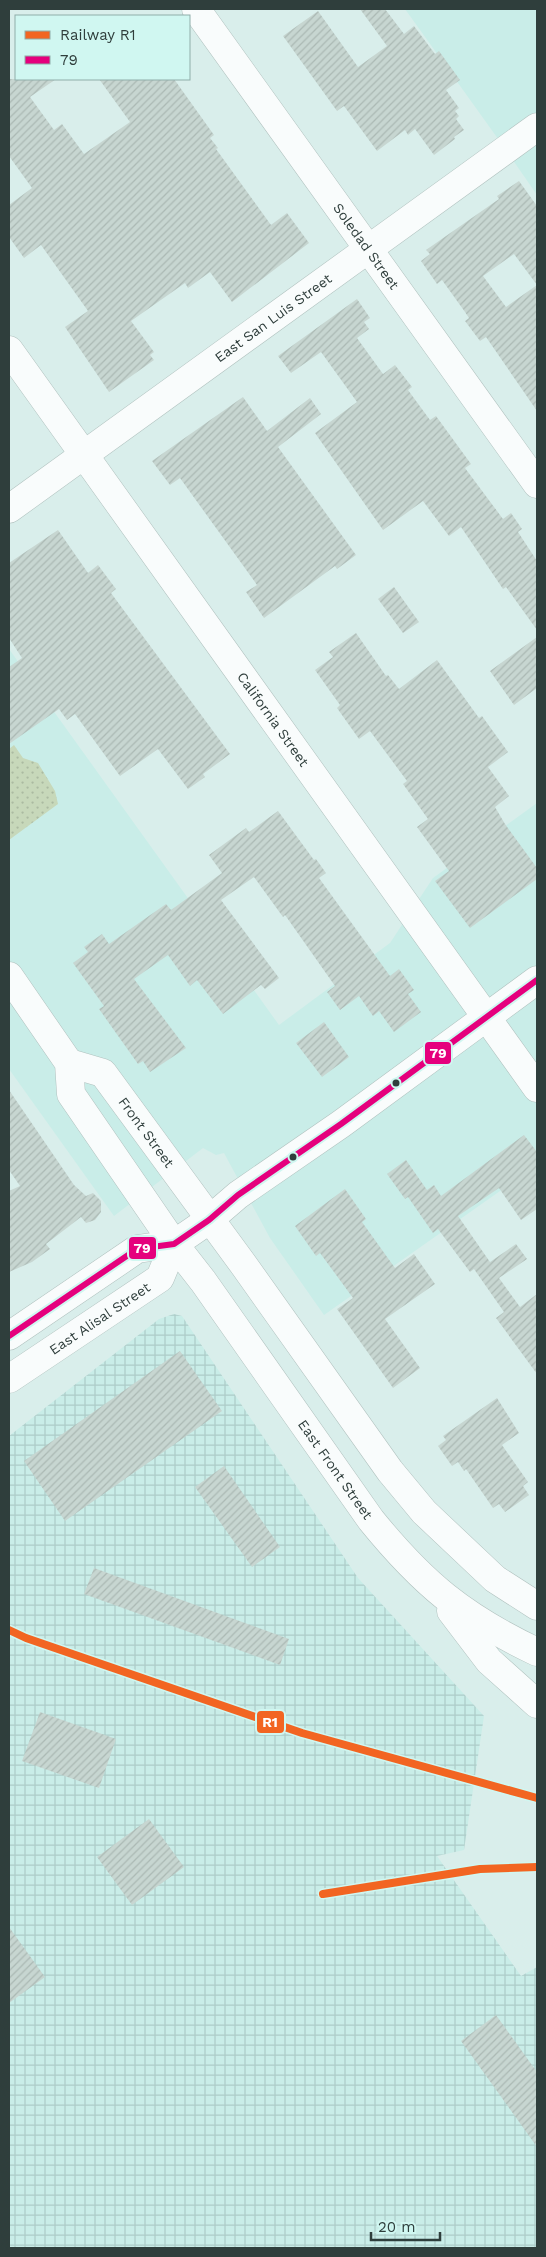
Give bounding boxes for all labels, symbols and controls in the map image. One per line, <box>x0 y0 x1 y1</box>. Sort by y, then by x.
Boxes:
legend <box>15 15 190 80</box>
text: Railway R1 <box>60 26 136 44</box>
text: 79 <box>60 51 78 69</box>
street label: Soledad Street <box>330 200 403 292</box>
street label: East San Luis Street <box>212 270 335 365</box>
street label: California Street <box>234 669 312 770</box>
line badge: 79 <box>424 1041 452 1065</box>
text: 79 <box>429 1045 447 1061</box>
unlabelled marker <box>391 1078 401 1088</box>
street label: Front Street <box>115 1094 178 1171</box>
unlabelled marker <box>288 1152 298 1162</box>
line badge: 79 <box>128 1236 157 1260</box>
text: 79 <box>133 1240 151 1256</box>
street label: East Alisal Street <box>46 1279 153 1358</box>
street label: East Front Street <box>295 1416 376 1522</box>
line badge: R1 <box>256 1710 285 1734</box>
text: R1 <box>262 1714 278 1730</box>
scale bar <box>371 2210 440 2242</box>
text: 20 m <box>378 2218 416 2236</box>

